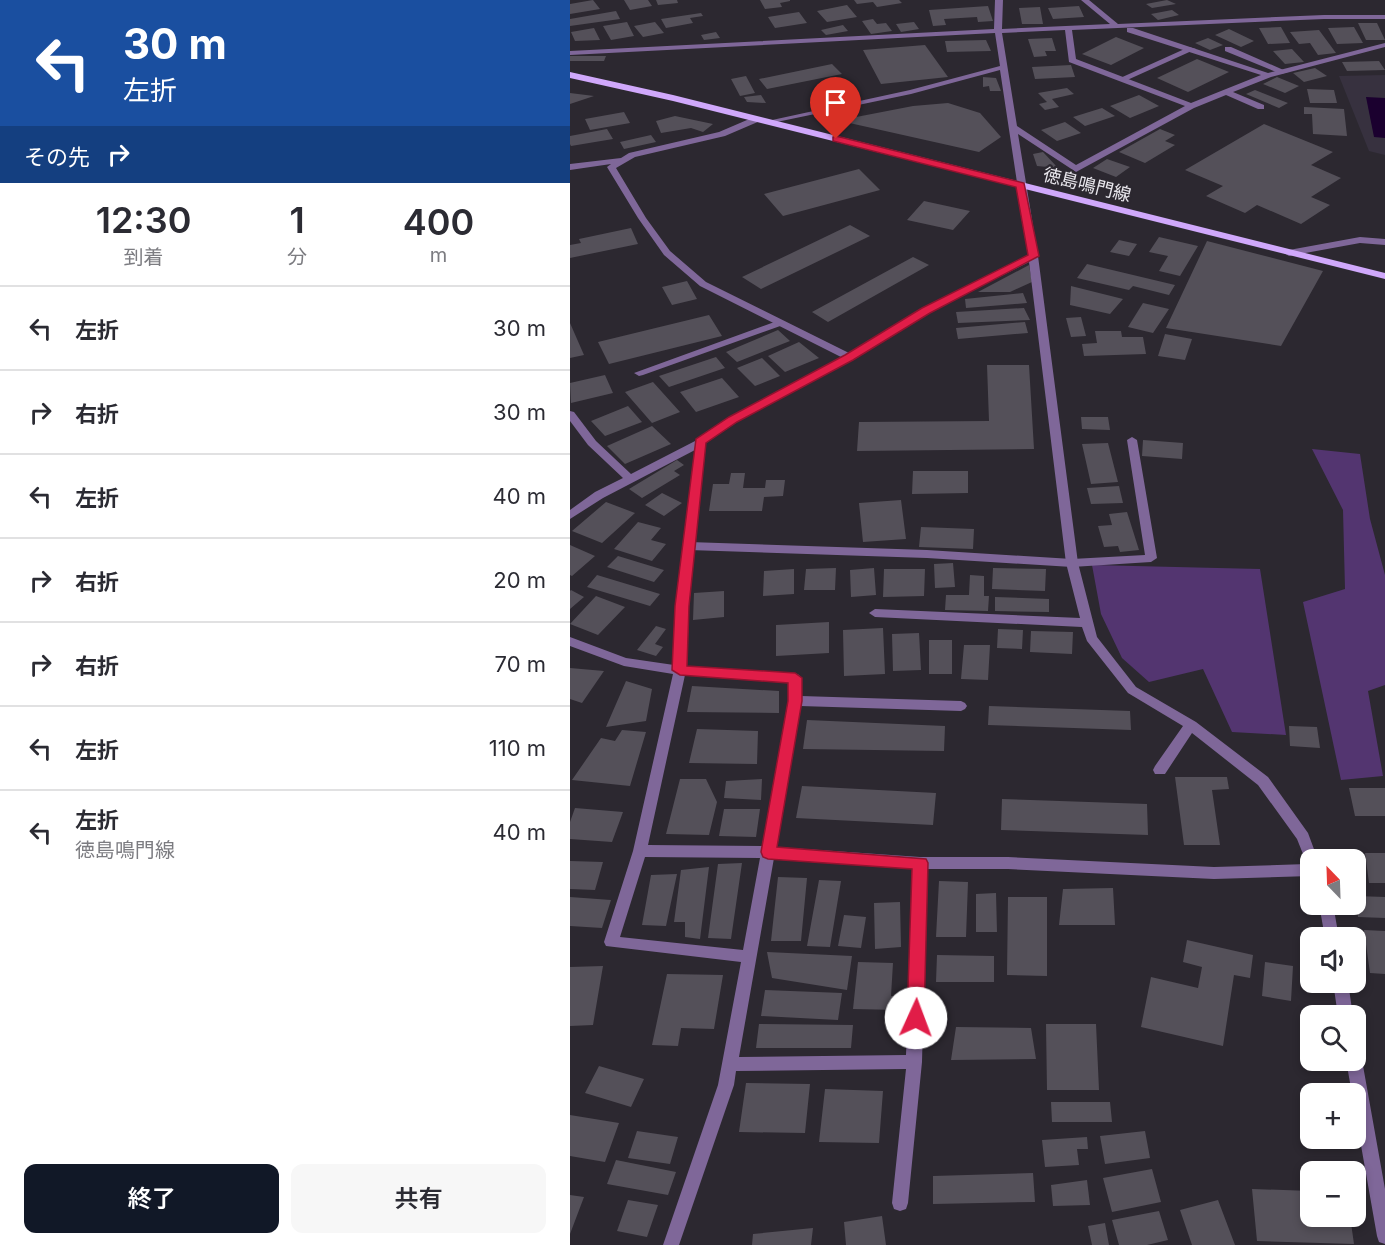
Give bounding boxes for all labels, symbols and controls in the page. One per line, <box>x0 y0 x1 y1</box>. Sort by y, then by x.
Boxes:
text: 30 m <box>123 18 227 69</box>
icon: left <box>24 24 102 102</box>
text: 左折 <box>123 74 177 107</box>
pin <box>810 77 861 139</box>
icon: arrive <box>819 86 852 119</box>
icon: right <box>102 138 135 171</box>
text: その先 <box>24 144 90 170</box>
street label: 徳島鳴門線 <box>1041 163 1133 206</box>
text: 12:30 <box>96 198 191 242</box>
text: 1 <box>290 198 305 242</box>
text: 400 <box>403 200 474 244</box>
text: m <box>430 243 447 267</box>
text: 到着 <box>124 245 164 269</box>
text: 分 <box>287 245 307 269</box>
icon: left <box>24 312 57 345</box>
text: 30 m <box>493 315 546 341</box>
text: 左折 <box>75 317 119 343</box>
icon: right <box>24 396 57 429</box>
text: 30 m <box>493 399 546 425</box>
text: 右折 <box>75 401 119 427</box>
icon: left <box>24 480 57 513</box>
text: 40 m <box>492 483 546 509</box>
text: 左折 <box>75 485 119 511</box>
icon: right <box>24 564 57 597</box>
text: 20 m <box>493 567 546 593</box>
text: 右折 <box>75 569 119 595</box>
icon: right <box>24 648 57 681</box>
text: 70 m <box>495 651 546 677</box>
text: 右折 <box>75 653 119 679</box>
icon: left <box>24 732 57 765</box>
text: 110 m <box>489 735 546 761</box>
text: 左折 <box>75 737 119 763</box>
text: 左折 <box>75 807 119 833</box>
icon: left <box>24 816 57 849</box>
text: 40 m <box>492 819 546 845</box>
text: 徳島鳴門線 <box>75 838 175 862</box>
north arrow <box>1300 849 1366 915</box>
map controls <box>1300 849 1366 1227</box>
button: sound <box>1300 927 1366 993</box>
position arrow <box>884 986 948 1050</box>
button: search <box>1300 1005 1366 1071</box>
button: + <box>1300 1083 1366 1149</box>
button: − <box>1300 1161 1366 1227</box>
button: 終了 <box>24 1164 279 1233</box>
button: 共有 <box>291 1164 546 1233</box>

